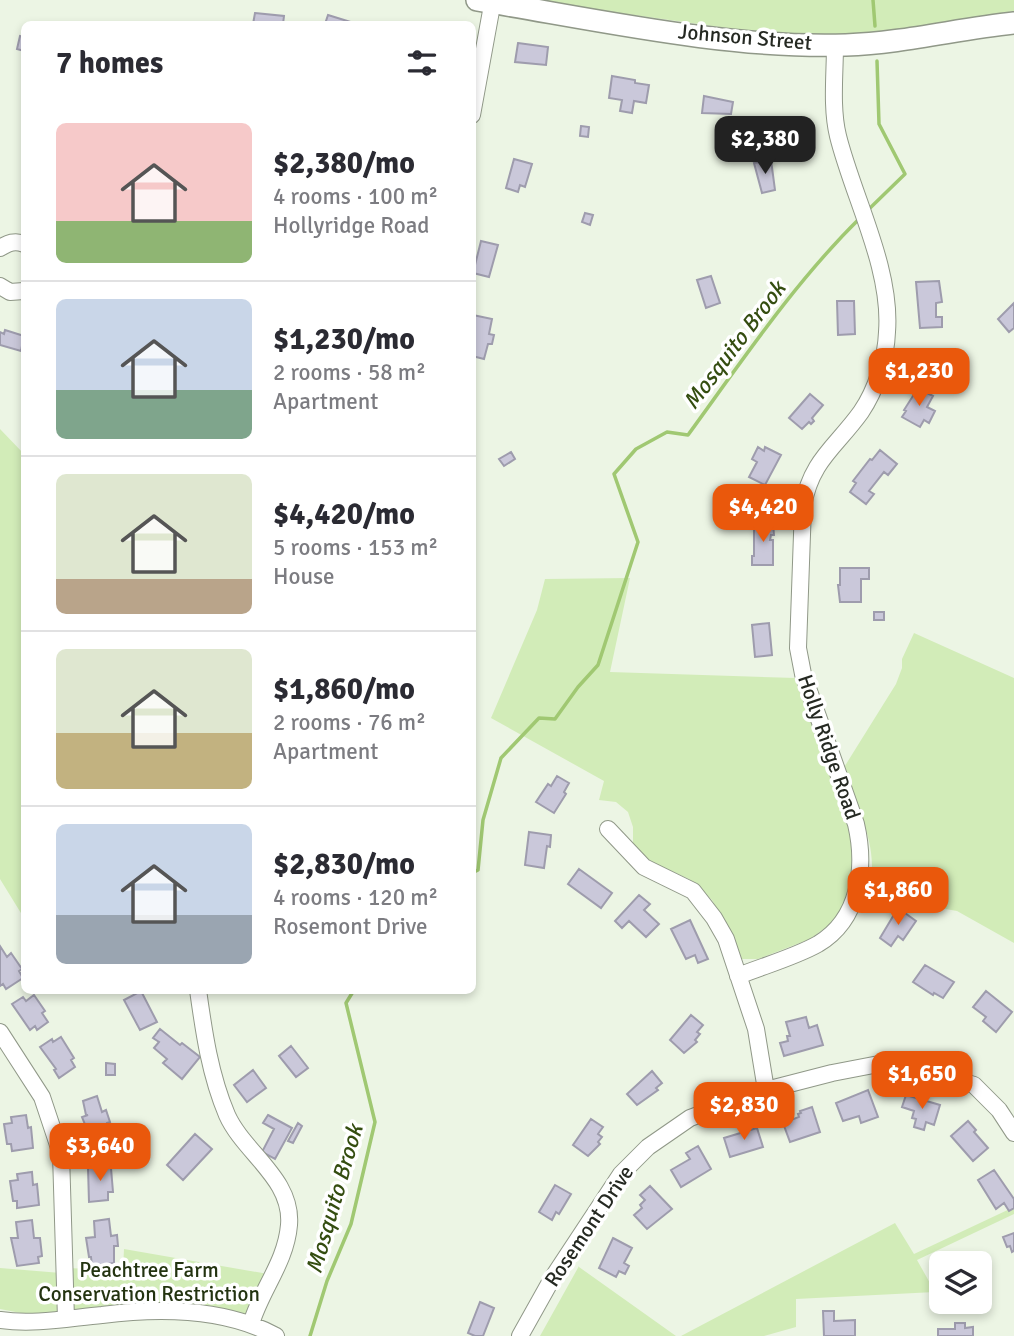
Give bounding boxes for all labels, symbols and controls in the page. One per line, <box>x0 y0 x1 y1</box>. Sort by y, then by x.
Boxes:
street label: Johnson Street <box>677 18 813 56</box>
icon: filters <box>403 44 441 82</box>
text: 7 homes <box>56 45 163 82</box>
pin: $2,380 <box>708 116 822 176</box>
text: $2,380 <box>731 124 799 153</box>
text: $2,380/mo <box>273 145 415 182</box>
icon: home <box>112 151 196 235</box>
text: 4 rooms · 100 m² <box>273 182 438 211</box>
text: Hollyridge Road <box>273 211 429 240</box>
water label: Mosquito Brook <box>677 273 794 415</box>
text: $1,230/mo <box>273 321 415 358</box>
icon: home <box>112 327 196 411</box>
pin: $1,230 <box>862 348 976 408</box>
text: $1,230 <box>885 356 953 385</box>
text: 2 rooms · 58 m² <box>273 358 426 387</box>
text: Apartment <box>273 387 378 416</box>
pin: $4,420 <box>706 484 820 544</box>
text: $4,420 <box>729 492 797 521</box>
text: $4,420/mo <box>273 496 415 533</box>
icon: home <box>112 502 196 586</box>
text: 5 rooms · 153 m² <box>273 533 438 562</box>
text: House <box>273 562 335 591</box>
text: $1,860/mo <box>273 671 415 708</box>
street label: Holly Ridge Road <box>792 671 866 823</box>
icon: home <box>112 677 196 761</box>
text: 2 rooms · 76 m² <box>273 708 426 737</box>
text: Apartment <box>273 737 378 766</box>
text: $2,830/mo <box>273 846 415 883</box>
icon: home <box>112 852 196 936</box>
pin: $1,860 <box>841 867 955 927</box>
text: $1,860 <box>864 875 932 904</box>
text: 4 rooms · 120 m² <box>273 883 438 912</box>
text: Rosemont Drive <box>273 912 427 941</box>
pin: $1,650 <box>865 1052 979 1111</box>
text: $1,650 <box>888 1059 956 1088</box>
pin: $2,830 <box>687 1082 801 1142</box>
text: $2,830 <box>710 1090 778 1119</box>
water label: Mosquito Brook <box>299 1119 370 1277</box>
pin: $3,640 <box>43 1124 157 1183</box>
text: $3,640 <box>66 1131 134 1160</box>
street label: Rosemont Drive <box>539 1160 639 1292</box>
map controls <box>929 1251 992 1314</box>
button: layers <box>929 1251 992 1314</box>
park label: Peachtree Farm Conservation Restriction <box>38 1257 260 1307</box>

